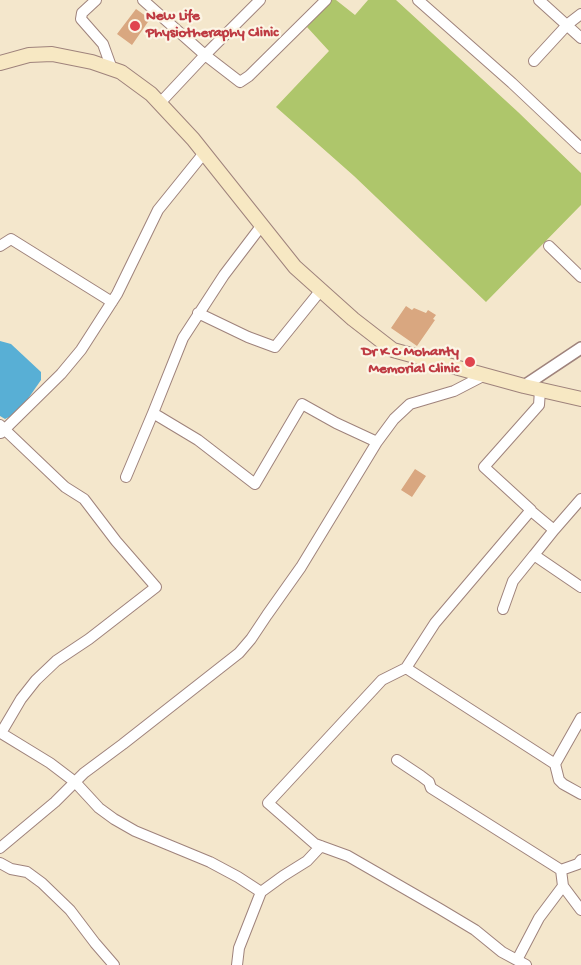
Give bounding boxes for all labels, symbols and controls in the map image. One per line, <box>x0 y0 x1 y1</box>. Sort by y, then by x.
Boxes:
place label: New Life Physiotheraphy Clinic <box>146 8 278 43</box>
marker: New Life Physiotheraphy Clinic <box>128 19 142 33</box>
place label: Dr K C Mohanty Memorial Clinic <box>362 344 459 379</box>
marker: Dr K C Mohanty Memorial Clinic <box>463 355 477 369</box>

